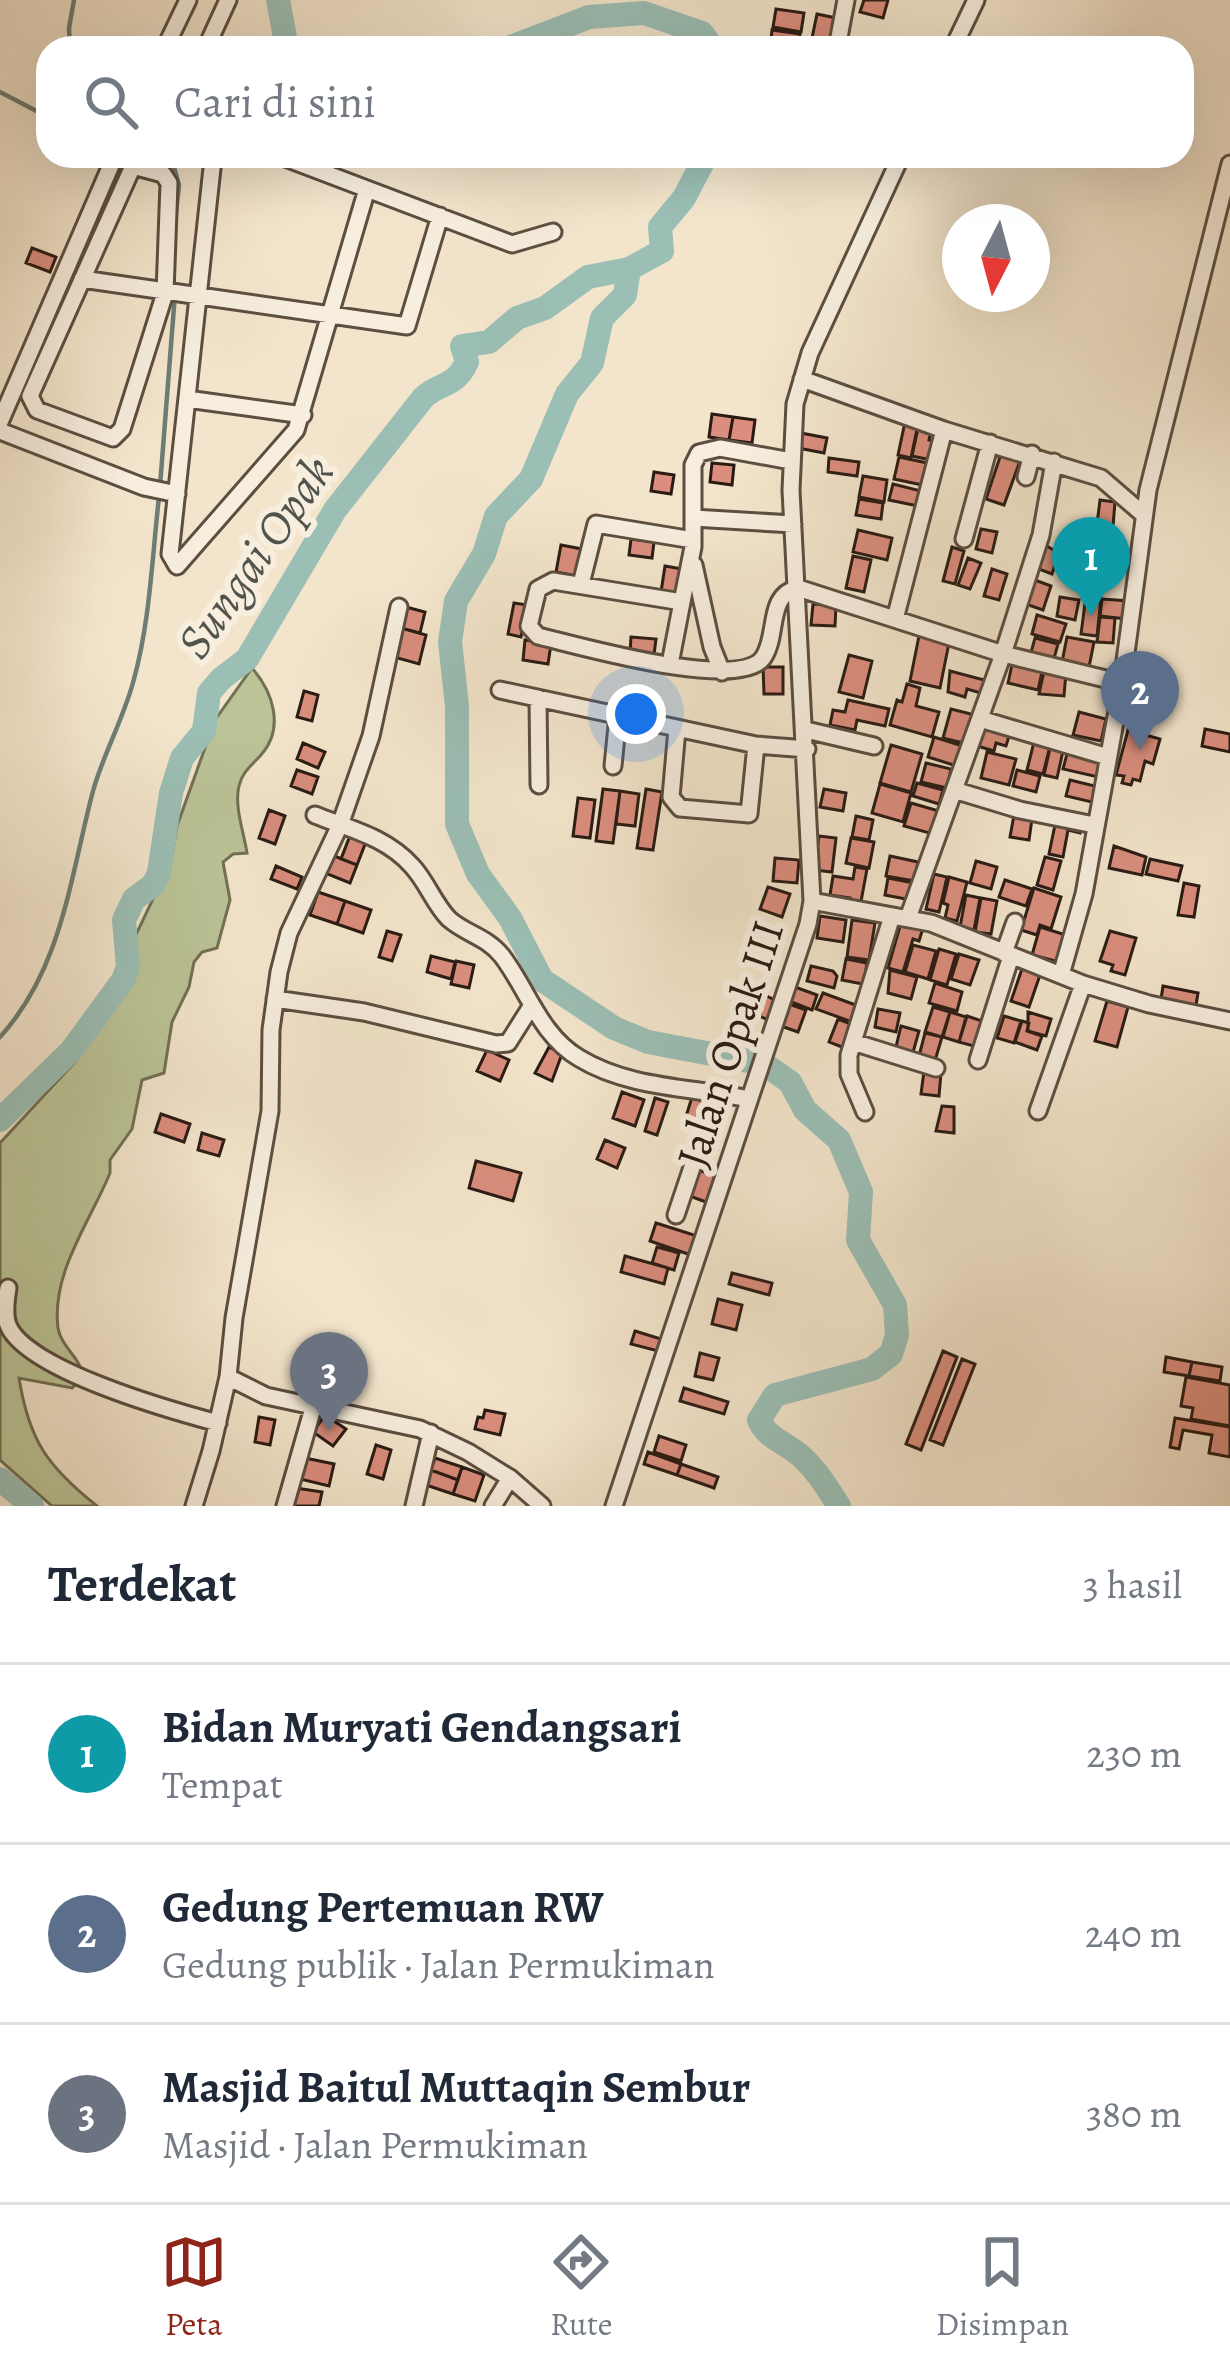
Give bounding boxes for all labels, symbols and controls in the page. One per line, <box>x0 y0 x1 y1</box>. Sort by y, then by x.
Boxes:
search box <box>36 36 1194 168</box>
icon: search <box>78 69 144 135</box>
text: Cari di sini <box>174 71 376 133</box>
north arrow <box>942 204 1050 312</box>
water label: Sungai Opak <box>161 442 349 672</box>
pin: 1 <box>1052 517 1130 616</box>
pin: 2 <box>1101 651 1179 750</box>
your location <box>606 684 666 744</box>
street label: Jalan Opak III <box>661 913 799 1175</box>
pin: 3 <box>290 1332 368 1431</box>
text: Terdekat <box>48 1549 236 1619</box>
text: 3 hasil <box>1083 1558 1182 1611</box>
text: Bidan Muryati Gendangsari <box>162 1696 682 1758</box>
text: 1 <box>80 1727 94 1780</box>
text: 230 m <box>1086 1727 1182 1780</box>
text: Tempat <box>162 1758 283 1811</box>
text: Gedung Pertemuan RW <box>162 1876 603 1938</box>
text: 2 <box>78 1907 96 1960</box>
text: 240 m <box>1085 1907 1182 1960</box>
text: Gedung publik · Jalan Permukiman <box>162 1938 715 1991</box>
text: Masjid Baitul Muttaqin Sembur <box>162 2056 750 2118</box>
text: 3 <box>79 2087 95 2140</box>
text: 380 m <box>1086 2087 1182 2140</box>
text: Masjid · Jalan Permukiman <box>162 2118 588 2171</box>
tab: Peta <box>161 2229 227 2346</box>
tab: Rute <box>548 2229 614 2346</box>
tab: Disimpan <box>936 2229 1069 2346</box>

